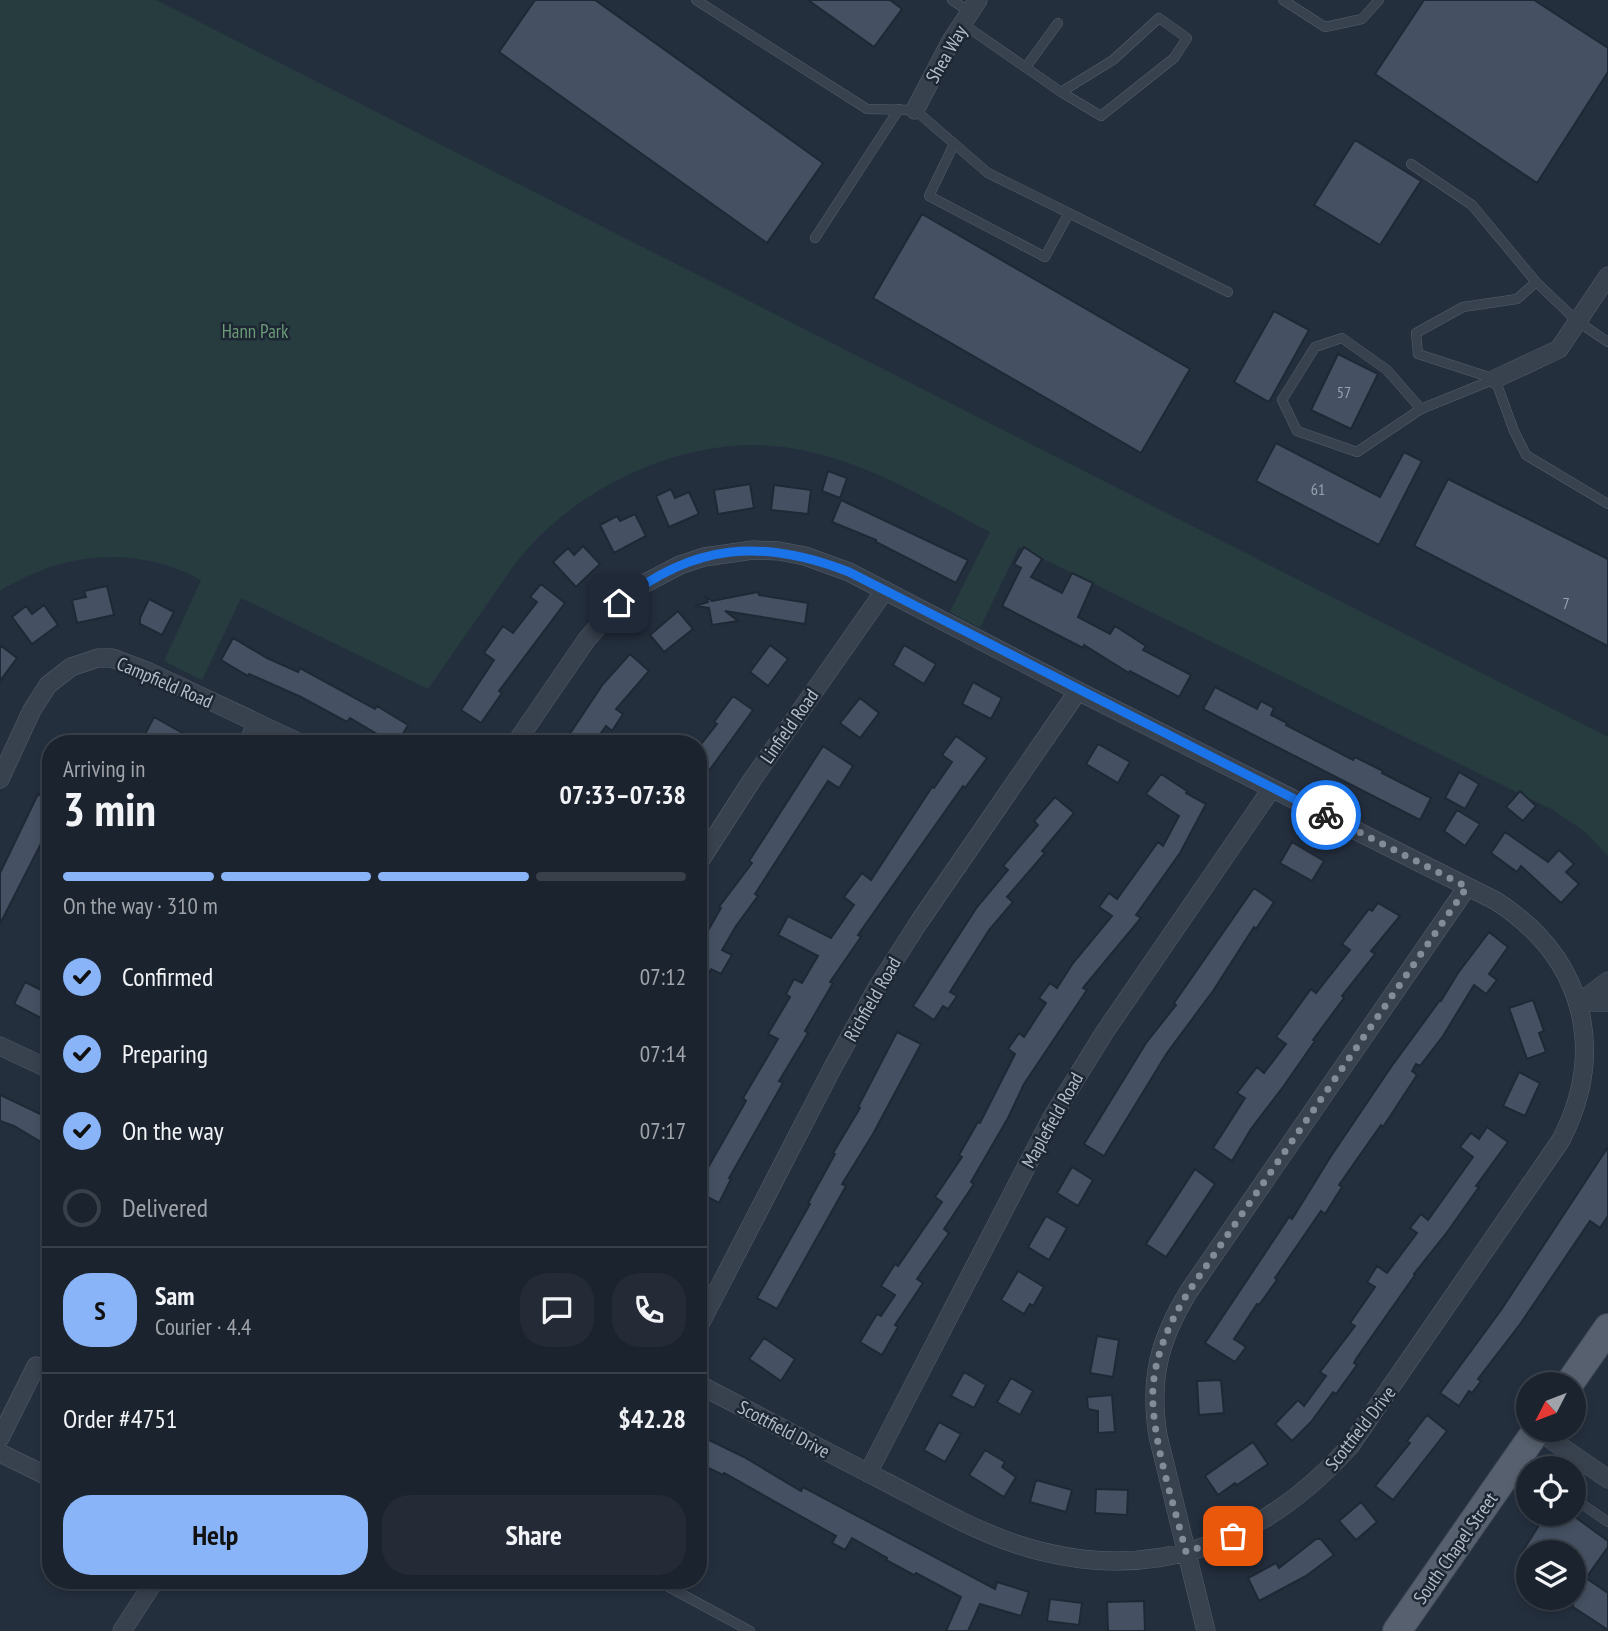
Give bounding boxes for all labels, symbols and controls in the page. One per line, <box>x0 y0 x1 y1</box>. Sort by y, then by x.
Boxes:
street label: Shea Way <box>920 20 972 87</box>
park label: Hann Park <box>222 319 289 343</box>
house number: 57 <box>1337 382 1351 402</box>
house number: 61 <box>1311 479 1325 499</box>
pin <box>589 573 649 633</box>
icon: home <box>600 584 638 622</box>
house number: 7 <box>1562 593 1570 613</box>
street label: Campfield Road <box>113 651 217 713</box>
street label: Linfield Road <box>755 684 823 768</box>
text: Arriving in <box>63 754 145 783</box>
text: 07:33–07:38 <box>559 778 686 811</box>
text: 3 min <box>63 779 156 839</box>
courier <box>1291 780 1361 850</box>
icon: bike <box>1307 796 1345 834</box>
text: On the way · 310 m <box>63 891 218 920</box>
street label: Richfield Road <box>838 952 906 1046</box>
icon: check <box>63 958 101 996</box>
text: Confirmed <box>122 960 213 993</box>
text: 07:12 <box>640 962 686 991</box>
icon: check <box>63 1035 101 1073</box>
text: Preparing <box>122 1037 208 1070</box>
text: 07:14 <box>640 1039 686 1068</box>
street label: Maplefield Road <box>1016 1068 1088 1172</box>
icon: check <box>63 1112 101 1150</box>
text: On the way <box>122 1114 224 1147</box>
text: 07:17 <box>640 1116 686 1145</box>
text: Delivered <box>122 1191 208 1224</box>
button: chat <box>520 1273 594 1347</box>
button: phone <box>612 1273 686 1347</box>
text: Sam <box>155 1279 194 1312</box>
text: S <box>94 1294 106 1327</box>
text: Courier · 4.4 <box>155 1312 251 1341</box>
north arrow <box>1516 1372 1586 1442</box>
map controls <box>1516 1372 1586 1610</box>
street label: Scottfield Drive <box>1320 1381 1401 1475</box>
street label: Scottfield Drive <box>734 1395 834 1463</box>
text: Order #4751 <box>63 1402 178 1435</box>
text: $42.28 <box>618 1402 686 1435</box>
button: locate <box>1516 1456 1586 1526</box>
street label: South Chapel Street <box>1408 1487 1503 1608</box>
button: Help <box>63 1495 368 1575</box>
button: Share <box>382 1495 686 1575</box>
pin <box>1203 1506 1263 1566</box>
icon: bag <box>1214 1517 1252 1555</box>
button: layers <box>1516 1540 1586 1610</box>

